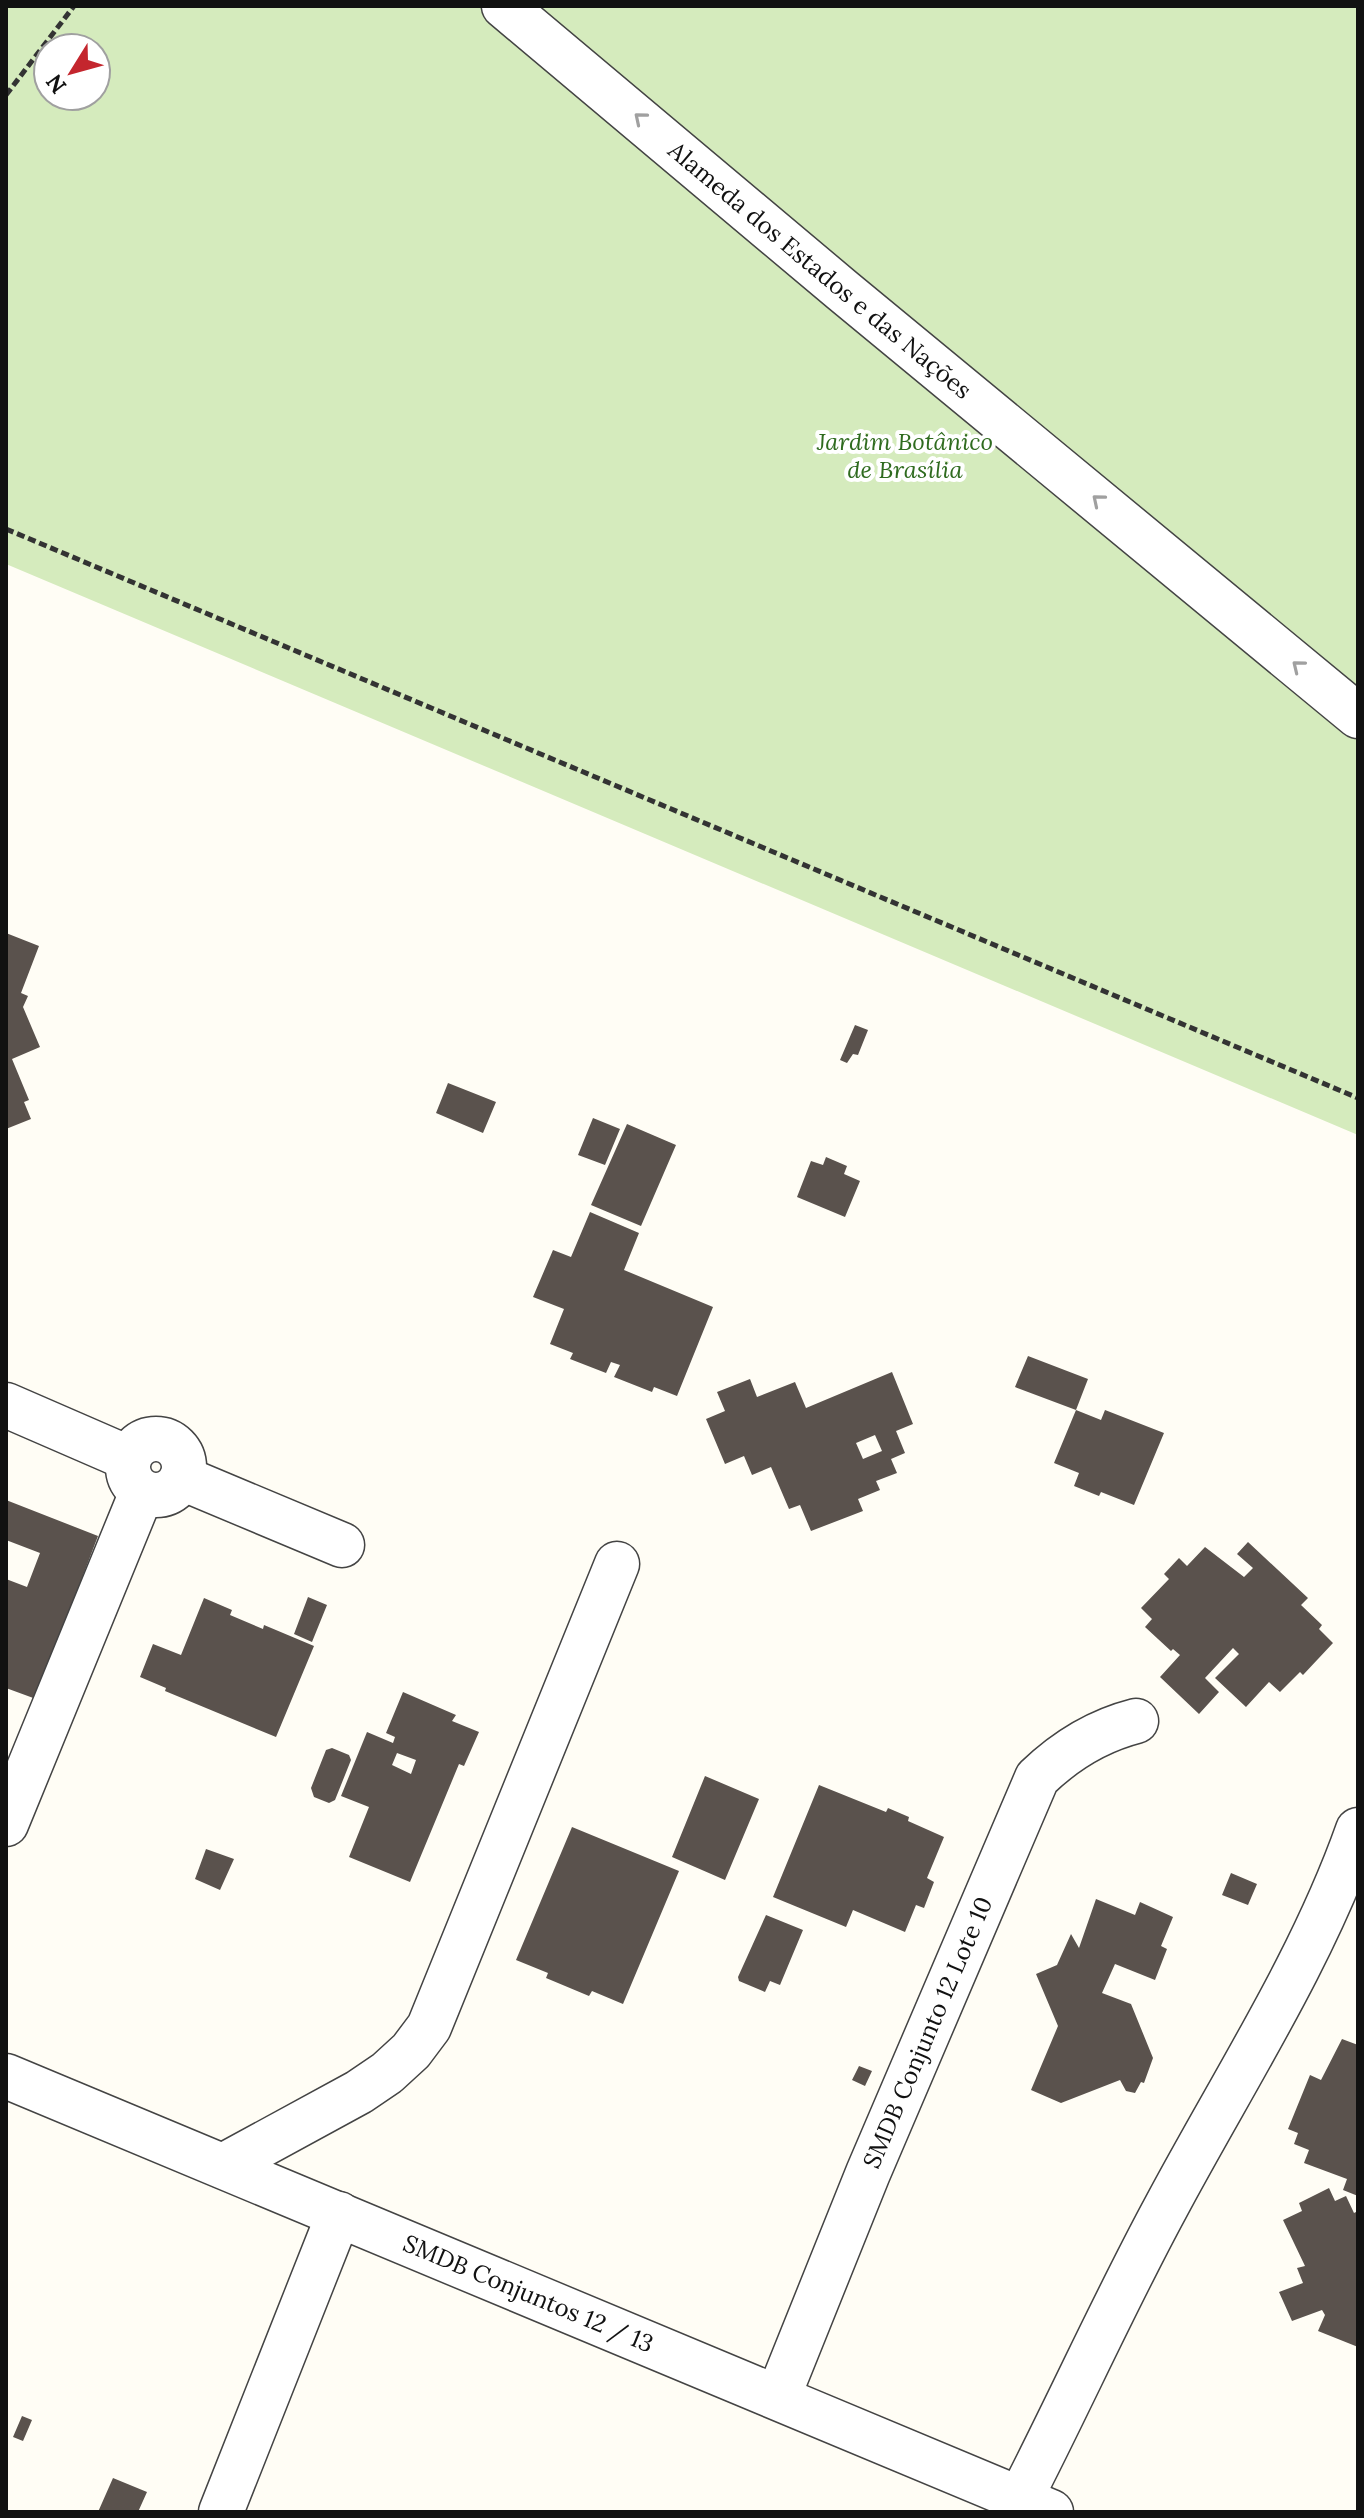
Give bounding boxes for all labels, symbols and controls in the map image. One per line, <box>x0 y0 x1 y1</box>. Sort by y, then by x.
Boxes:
north arrow <box>32 32 112 112</box>
text: N <box>40 69 72 99</box>
one-way arrow <box>635 113 650 128</box>
street label: Alameda dos Estados e das Nações <box>661 134 978 406</box>
park label: Jardim Botânico de Brasília <box>816 426 993 485</box>
one-way arrow <box>1093 495 1107 510</box>
one-way arrow <box>1293 661 1307 676</box>
street label: SMDB Conjunto 12 Lote 10 <box>856 1892 999 2173</box>
street label: SMDB Conjuntos 12 / 13 <box>399 2227 658 2359</box>

